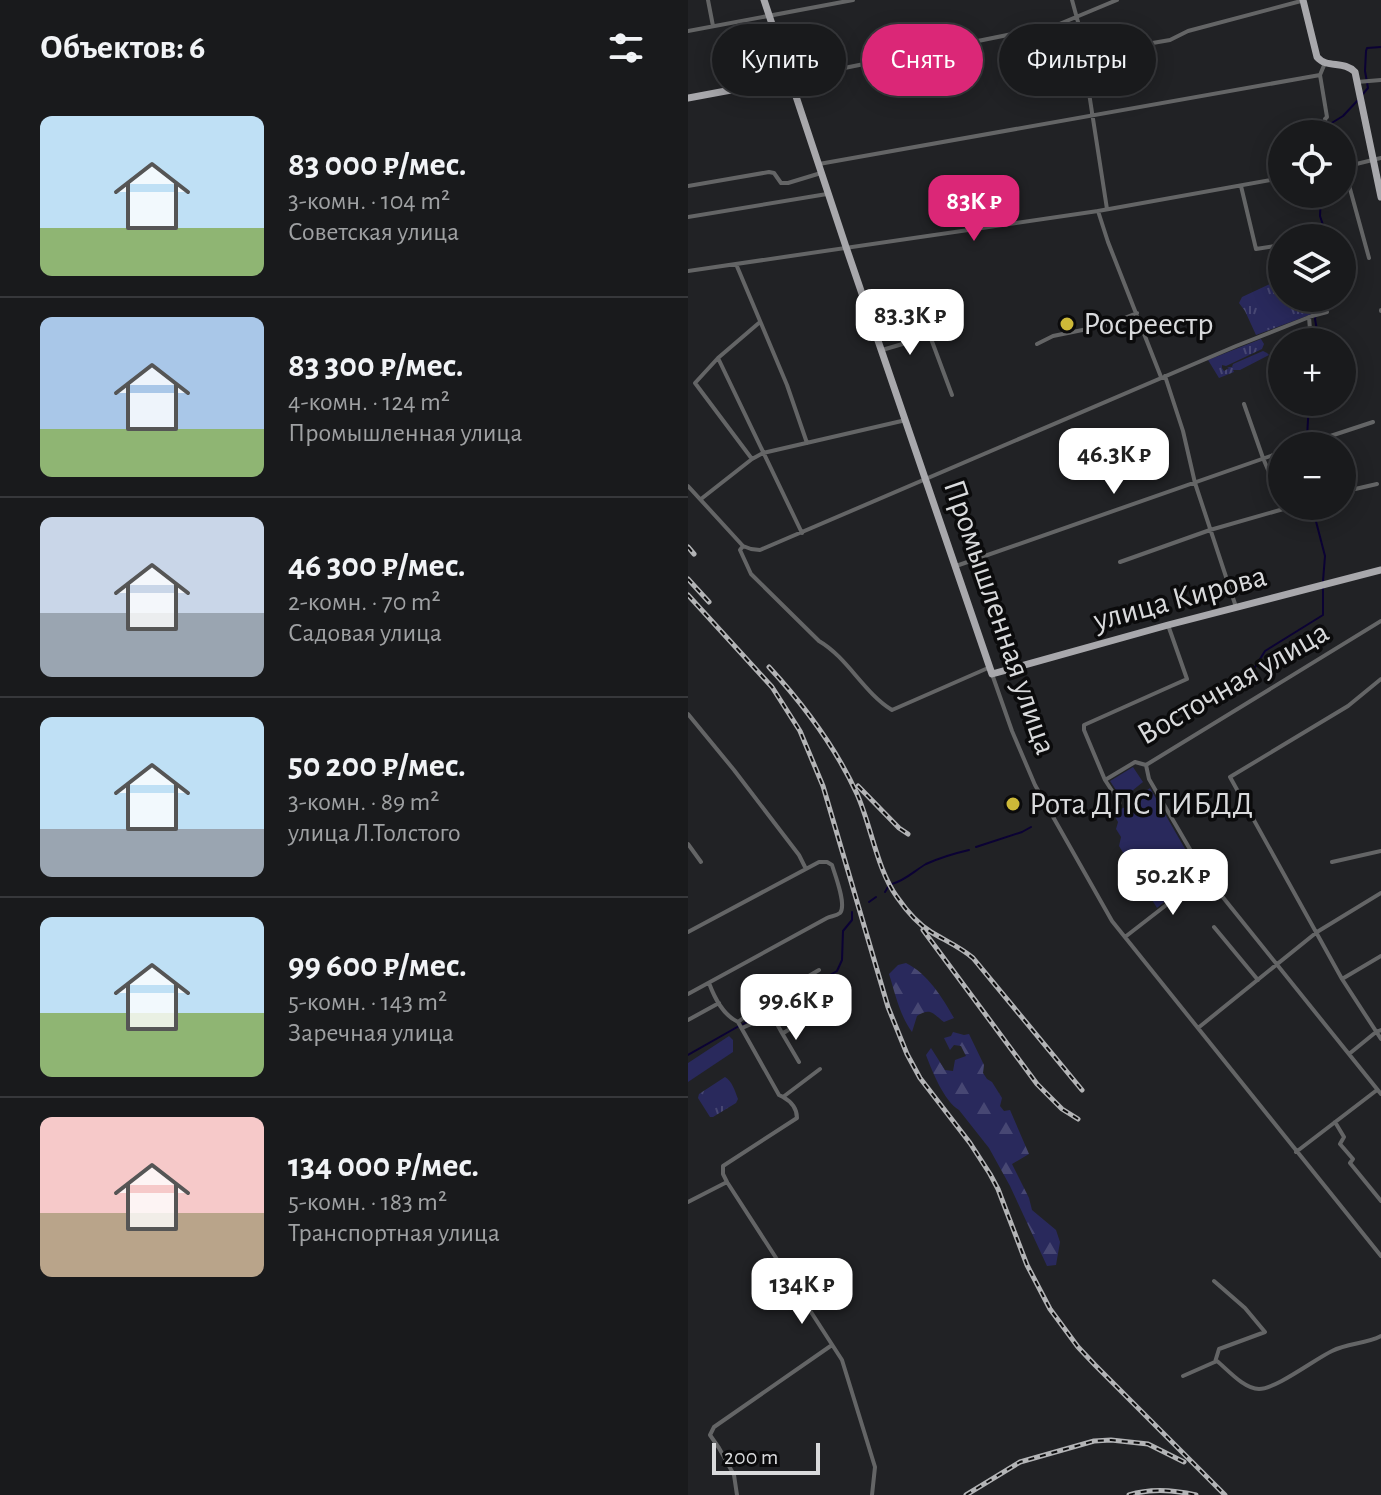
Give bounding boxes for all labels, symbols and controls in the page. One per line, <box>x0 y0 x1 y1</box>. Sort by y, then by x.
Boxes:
chip: Купить <box>712 24 846 96</box>
chip: Снять <box>862 24 983 96</box>
chip: Фильтры <box>999 24 1156 96</box>
icon: filters <box>604 26 648 70</box>
text: Объектов: 6 <box>40 31 205 65</box>
map controls <box>1268 120 1356 520</box>
button: locate <box>1268 120 1356 208</box>
icon: home <box>104 148 200 244</box>
text: 83 000 ₽/мес. <box>288 148 467 182</box>
pin: 83K ₽ <box>918 175 1030 243</box>
text: 3-комн. · 104 m² <box>288 188 450 214</box>
text: 83K ₽ <box>946 188 1002 214</box>
text: Советская улица <box>288 219 459 245</box>
button: layers <box>1268 224 1356 312</box>
pin: 83.3K ₽ <box>836 289 984 357</box>
text: 83.3K ₽ <box>874 302 946 328</box>
place label: Росреестр <box>1083 308 1214 340</box>
marker: Росреестр <box>1058 315 1076 333</box>
button: + <box>1268 328 1356 416</box>
icon: home <box>104 349 200 445</box>
text: 83 300 ₽/мес. <box>288 349 464 383</box>
text: 4-комн. · 124 m² <box>288 389 450 415</box>
text: Промышленная улица <box>288 420 522 446</box>
pin: 46.3K ₽ <box>1040 428 1188 496</box>
button: − <box>1268 432 1356 520</box>
text: 46.3K ₽ <box>1077 441 1151 467</box>
street label: Промышленная улица <box>938 475 1062 759</box>
icon: home <box>104 549 200 645</box>
text: 46 300 ₽/мес. <box>288 549 466 583</box>
street label: улица Кирова <box>1089 560 1270 637</box>
text: 2-комн. · 70 m² <box>288 589 441 615</box>
street label: Восточная улица <box>1132 615 1334 751</box>
text: Садовая улица <box>288 620 442 646</box>
icon: home <box>104 749 200 845</box>
text: 50 200 ₽/мес. <box>288 749 466 783</box>
place label: Рота ДПС ГИБДД <box>1029 788 1253 820</box>
text: 3-комн. · 89 m² <box>288 789 439 815</box>
marker: Рота ДПС ГИБДД <box>1004 795 1022 813</box>
text: улица Л.Толстого <box>288 820 461 846</box>
pin: 50.2K ₽ <box>1099 849 1247 917</box>
text: 50.2K ₽ <box>1136 862 1210 888</box>
icon: home <box>104 949 200 1045</box>
text: 99 600 ₽/мес. <box>288 949 467 983</box>
pin: 99.6K ₽ <box>722 974 870 1042</box>
text: 99.6K ₽ <box>759 987 833 1013</box>
text: 5-комн. · 143 m² <box>288 989 447 1015</box>
text: Заречная улица <box>288 1020 454 1046</box>
icon: home <box>104 1149 200 1245</box>
text: 134 000 ₽/мес. <box>288 1149 479 1183</box>
text: 5-комн. · 183 m² <box>288 1189 447 1215</box>
text: Транспортная улица <box>288 1220 500 1246</box>
pin: 134K ₽ <box>737 1258 867 1326</box>
text: 134K ₽ <box>770 1271 834 1297</box>
scale bar <box>712 1439 820 1475</box>
text: 200 m <box>724 1446 778 1468</box>

